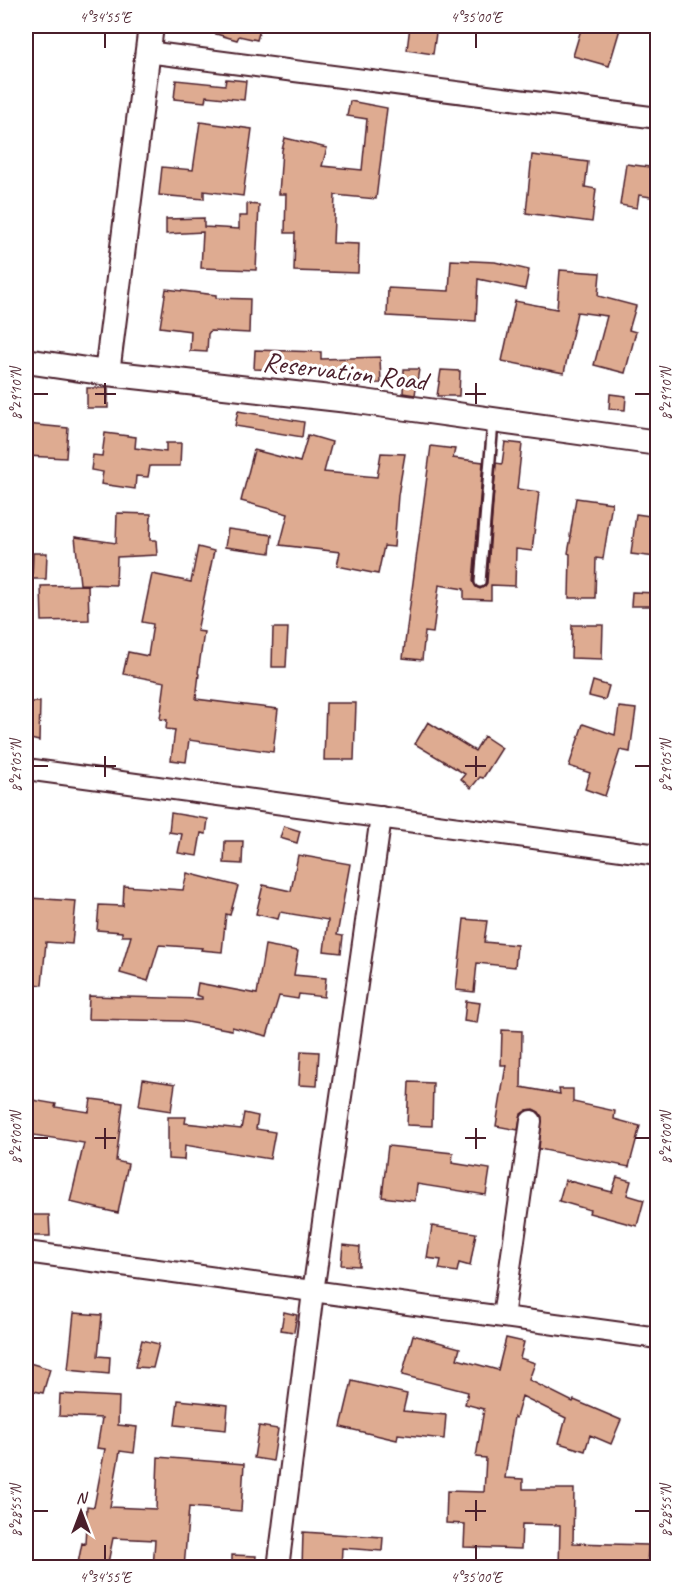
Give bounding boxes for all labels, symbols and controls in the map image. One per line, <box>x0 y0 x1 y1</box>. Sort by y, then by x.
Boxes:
text: 4°34'55"E <box>79 8 133 27</box>
text: 4°35'00"E <box>450 8 504 27</box>
street label: Reservation Road <box>261 344 433 399</box>
text: 8°29'10"N <box>7 365 26 420</box>
text: 8°29'10"N <box>657 365 676 420</box>
text: 8°29'05"N <box>7 737 26 792</box>
text: 8°29'05"N <box>657 737 676 792</box>
text: 8°29'00"N <box>7 1109 26 1164</box>
text: 8°29'00"N <box>657 1109 676 1164</box>
text: 8°28'55"N <box>7 1482 26 1537</box>
north arrow <box>51 1482 111 1542</box>
text: 8°28'55"N <box>657 1482 676 1537</box>
text: N <box>76 1488 89 1508</box>
text: 4°34'55"E <box>79 1568 133 1587</box>
text: 4°35'00"E <box>450 1568 504 1587</box>

